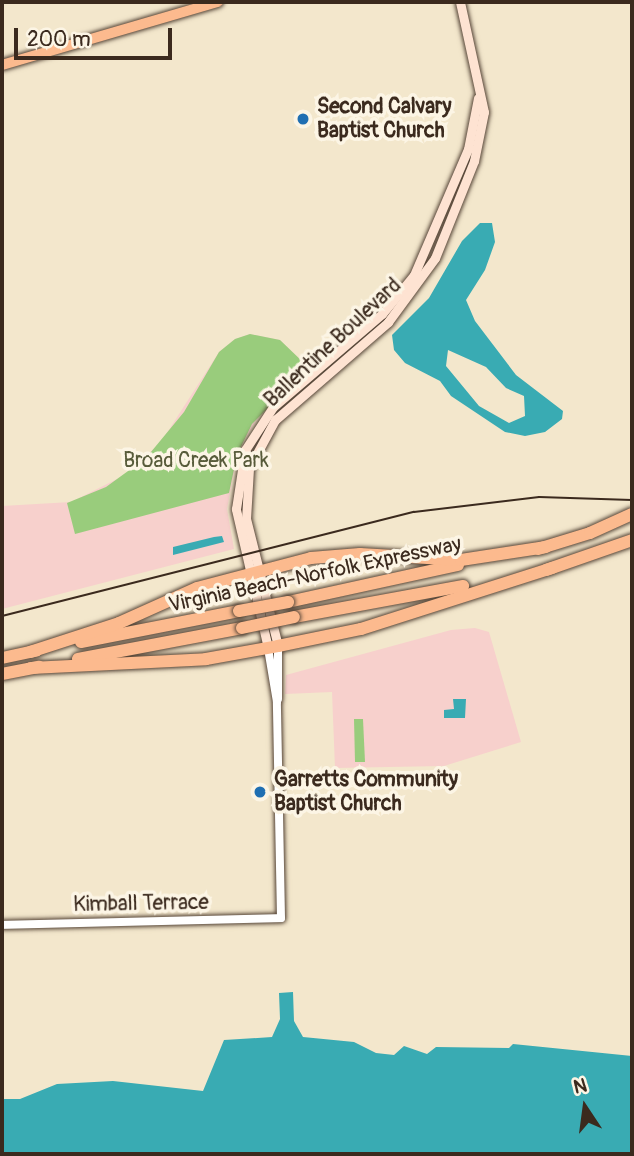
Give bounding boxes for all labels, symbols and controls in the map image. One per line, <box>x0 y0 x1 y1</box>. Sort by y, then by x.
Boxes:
scale bar <box>18 14 175 58</box>
text: 200 m <box>27 26 91 53</box>
place label: Second Calvary Baptist Church <box>317 94 451 144</box>
marker: Second Calvary Baptist Church <box>295 111 311 127</box>
street label: Ballentine Boulevard <box>259 273 407 413</box>
park label: Broad Creek Park <box>123 448 269 474</box>
street label: Virginia Beach-Norfolk Expressway <box>166 532 464 618</box>
place label: Garretts Community Baptist Church <box>274 767 458 817</box>
marker: Garretts Community Baptist Church <box>252 784 268 800</box>
street label: Kimball Terrace <box>73 890 209 918</box>
north arrow <box>550 1072 620 1142</box>
text: N <box>571 1073 589 1100</box>

